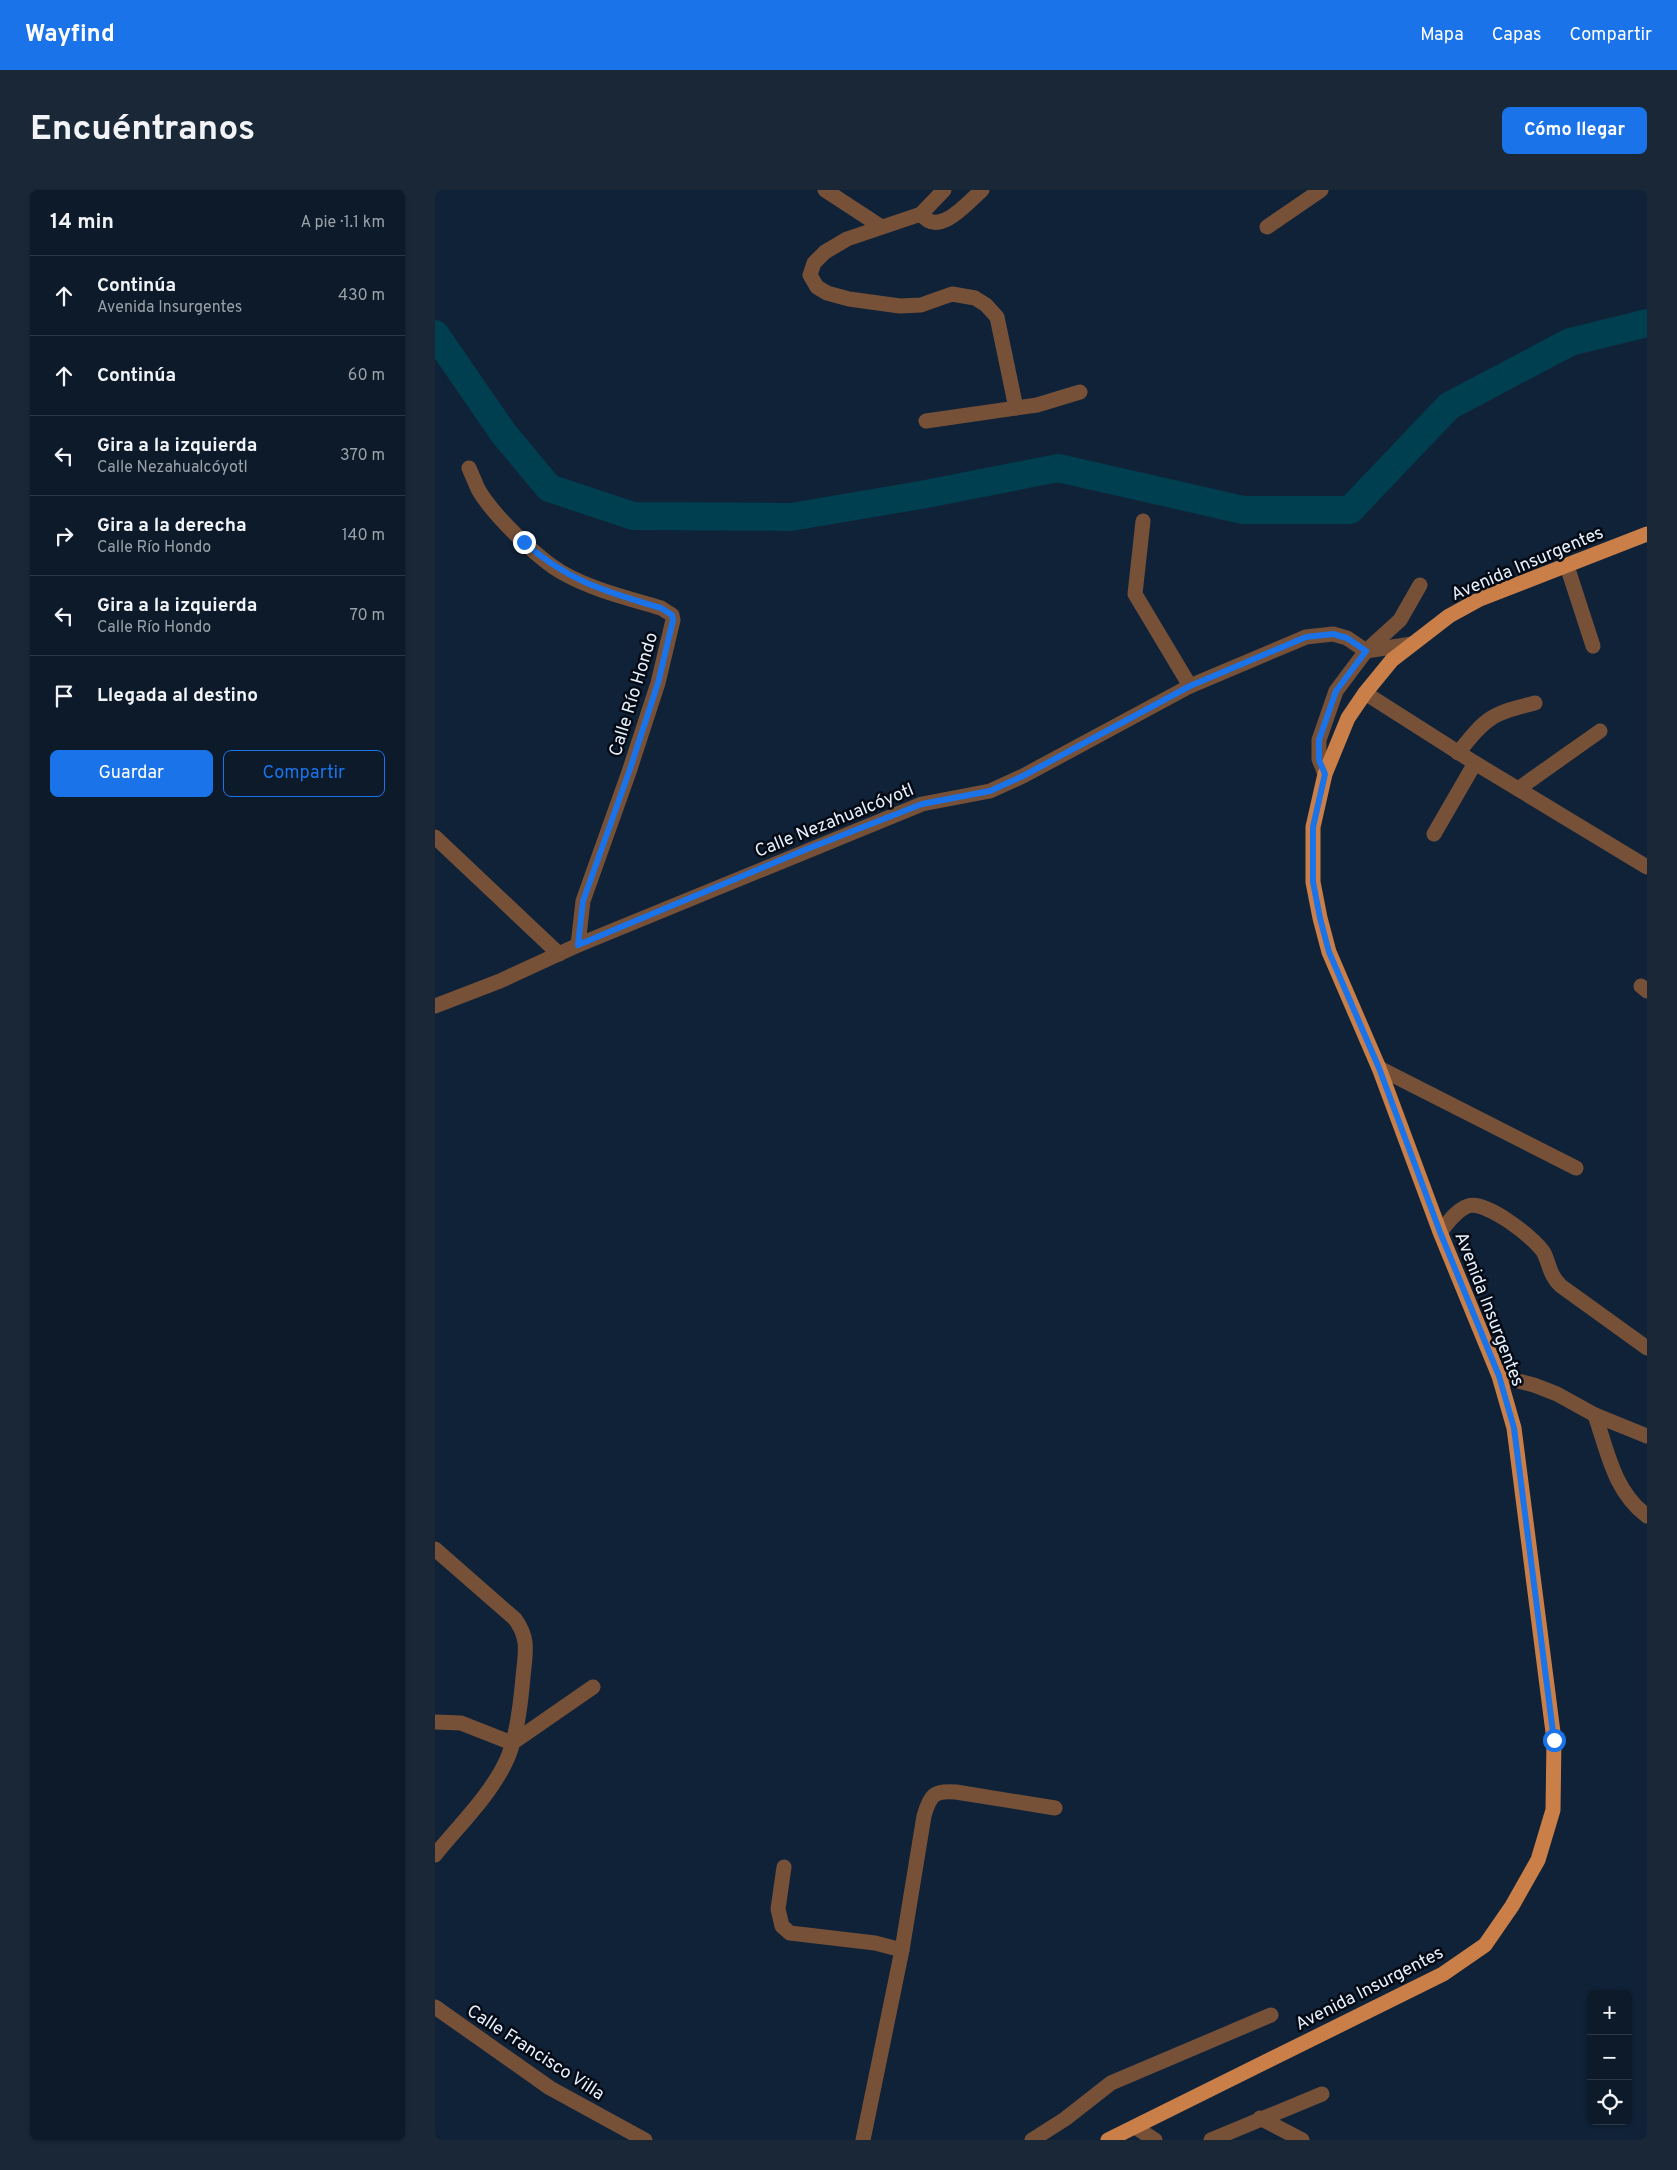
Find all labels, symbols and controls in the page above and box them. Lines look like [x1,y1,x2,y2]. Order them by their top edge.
text: Wayfind [25,20,115,50]
text: Mapa [1420,24,1464,47]
text: Capas [1492,24,1541,47]
text: Compartir [1569,24,1652,47]
button: Cómo llegar [1502,107,1647,154]
text: Encuéntranos [30,108,255,152]
text: 14 min [50,209,114,236]
text: A pie · 1.1 km [300,213,385,233]
text: Continúa [97,274,176,298]
icon: ahead [50,282,78,310]
text: 430 m [338,286,385,306]
text: Avenida Insurgentes [97,298,242,318]
icon: ahead [50,362,78,390]
text: Continúa [97,364,176,388]
text: 60 m [348,366,385,386]
text: Gira a la izquierda [97,434,257,458]
icon: left [50,442,78,470]
text: 370 m [340,446,385,466]
text: Calle Nezahualcóyotl [97,458,248,478]
text: Gira a la derecha [97,514,247,538]
icon: right [50,522,78,550]
street label: Avenida Insurgentes [1448,522,1607,607]
text: 140 m [342,526,385,546]
route end [513,531,536,554]
text: Calle Río Hondo [97,538,211,558]
text: Gira a la izquierda [97,594,257,618]
icon: left [50,602,78,630]
text: 70 m [350,606,385,626]
text: Calle Río Hondo [97,618,211,638]
street label: Calle Río Hondo [605,630,664,759]
icon: arrive [50,682,78,710]
text: Llegada al destino [97,684,258,708]
button: Guardar [50,750,213,797]
button: Compartir [223,750,385,797]
street label: Calle Nezahualcóyotl [752,779,917,864]
street label: Avenida Insurgentes [1449,1229,1529,1390]
route start [1543,1729,1566,1752]
street label: Avenida Insurgentes [1292,1942,1448,2037]
map controls [1587,1990,1632,2125]
button: + [1587,1990,1632,2035]
street label: Calle Francisco Villa [462,2000,608,2106]
button: − [1587,2035,1632,2080]
button: locate [1587,2080,1632,2125]

